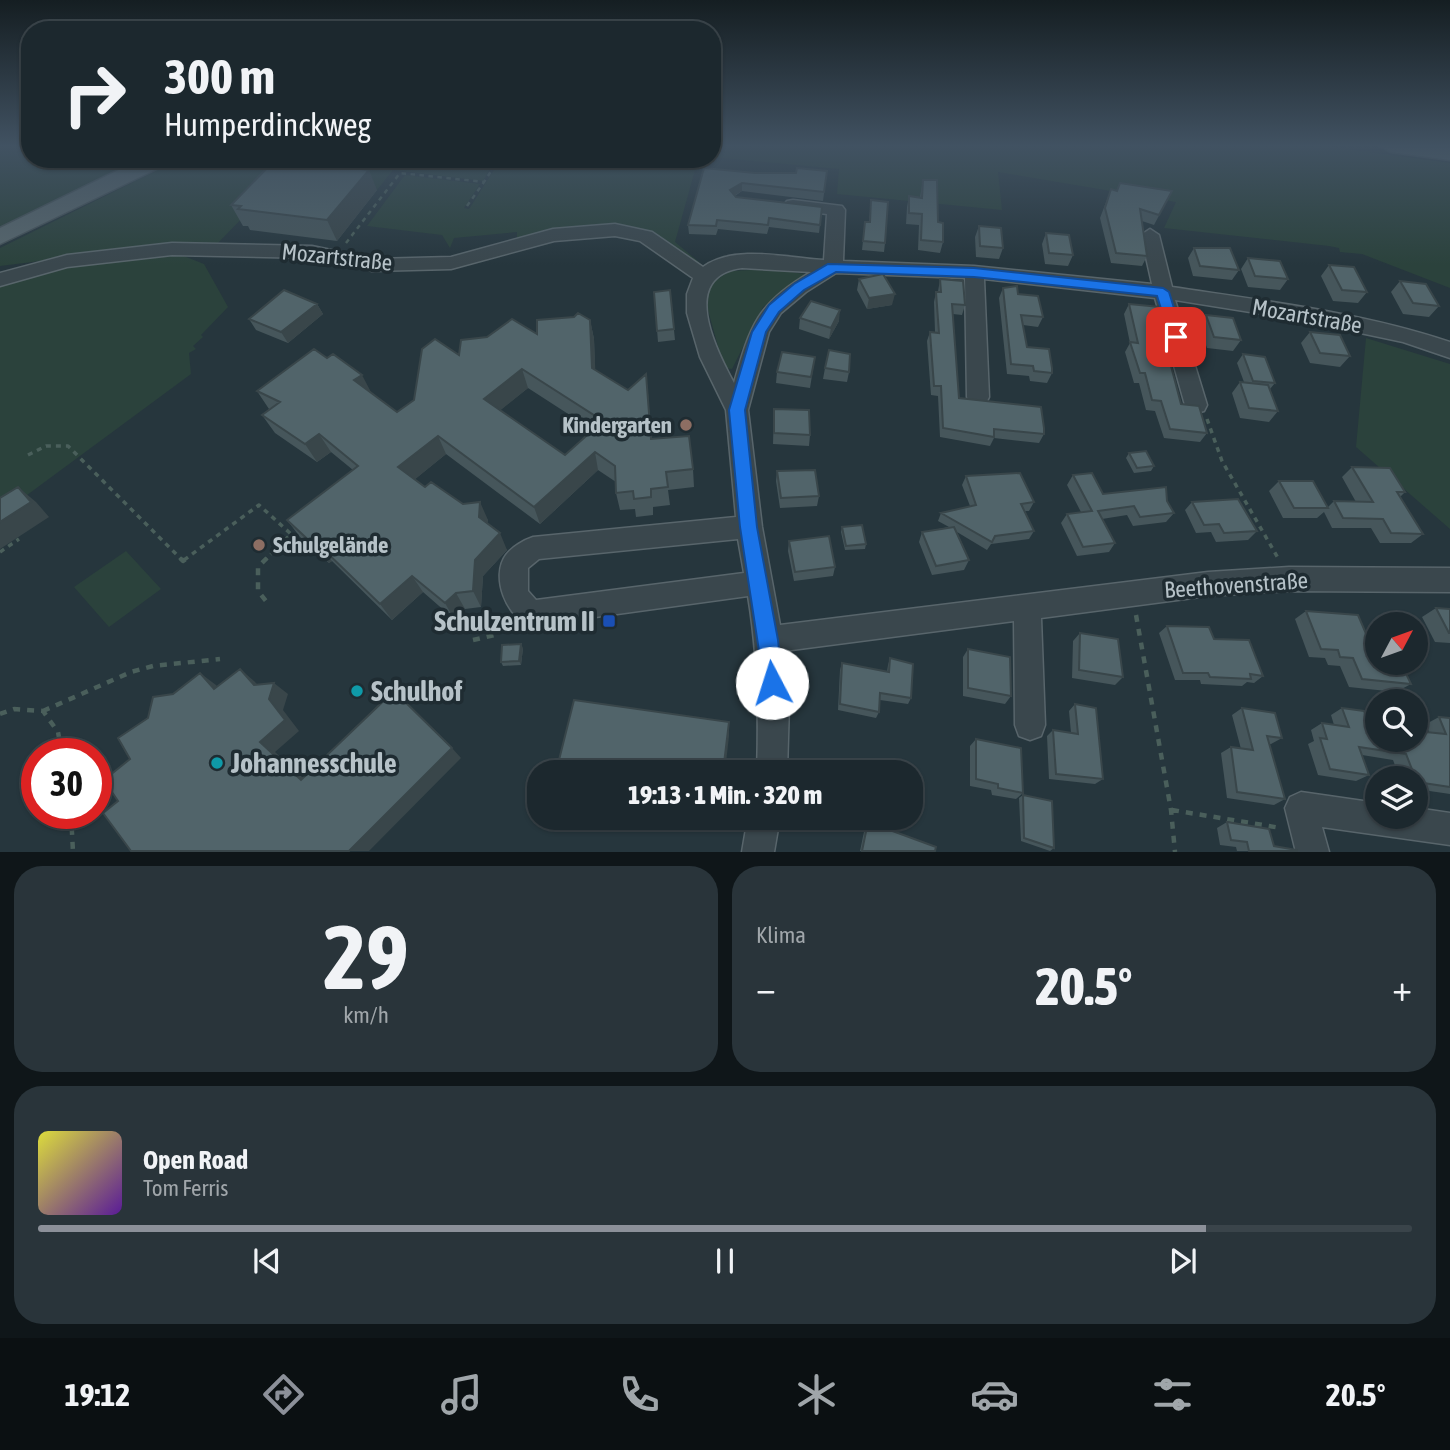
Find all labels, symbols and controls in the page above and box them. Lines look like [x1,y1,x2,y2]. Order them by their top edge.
text: 300 m [164,48,275,104]
icon: right [49,49,140,140]
text: Humperdinckweg [164,106,371,143]
street label: Mozartstraße [280,238,394,276]
street label: Mozartstraße [1250,294,1364,338]
pin [1146,307,1206,367]
icon: arrive [1157,318,1195,356]
place label: Kindergarten [562,412,672,438]
marker: Kindergarten [678,417,694,433]
place label: Schulgelände [273,532,388,558]
marker: Schulgelände [251,537,267,553]
street label: Beethovenstraße [1163,567,1309,603]
place label: Schulzentrum II [434,605,595,637]
north arrow [1365,612,1428,676]
map controls [1365,612,1428,829]
marker: Schulzentrum II [601,613,617,629]
position arrow [735,646,809,720]
place label: Schulhof [371,675,462,707]
marker: Schulhof [349,683,365,699]
button: search [1365,689,1428,752]
speed limit sign: 30 [21,738,112,829]
place label: Johannesschule [230,747,397,779]
marker: Johannesschule [209,755,225,771]
button: layers [1365,766,1428,829]
text: 19:13 · 1 Min. · 320 m [628,780,822,810]
text: 29 [323,904,409,1008]
text: Klima [756,922,806,948]
text: 20.5° [1036,956,1132,1016]
text: − [756,966,776,1009]
text: + [1392,966,1412,1009]
text: km/h [343,1002,389,1028]
text: Open Road [143,1145,248,1175]
text: Tom Ferris [143,1175,228,1201]
icon: previous [248,1242,286,1280]
icon: pause [706,1242,744,1280]
icon: next [1164,1242,1202,1280]
icon: directions [259,1370,308,1419]
icon: music [437,1370,486,1419]
icon: phone [615,1370,664,1419]
icon: climate [792,1370,841,1419]
icon: car [970,1370,1019,1419]
icon: filters [1148,1370,1197,1419]
text: 19:12 [64,1376,130,1413]
text: 20.5° [1326,1376,1385,1413]

